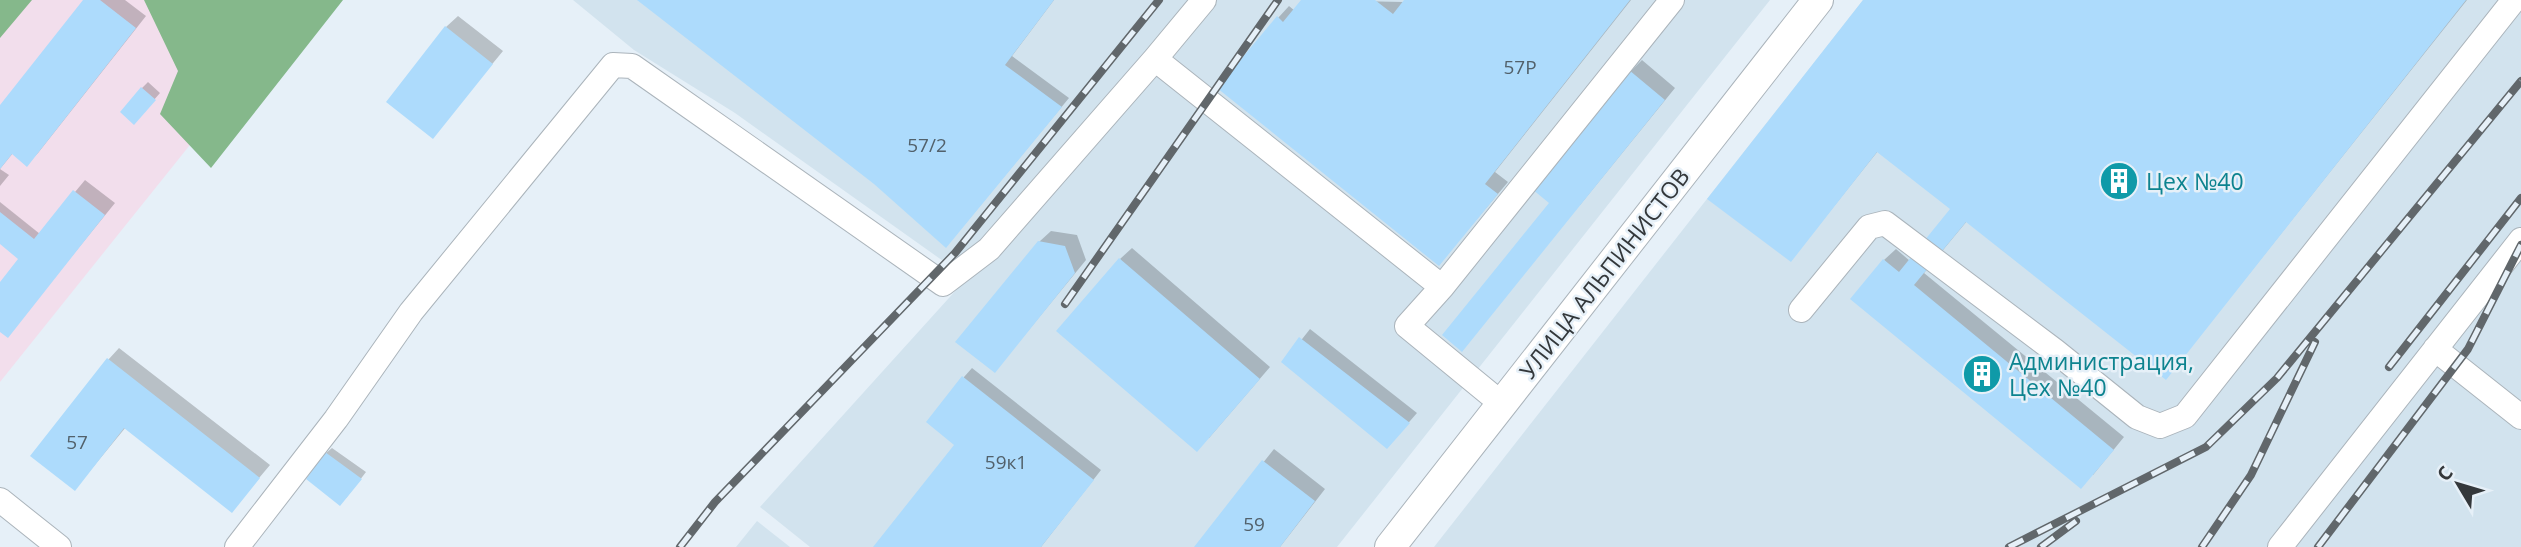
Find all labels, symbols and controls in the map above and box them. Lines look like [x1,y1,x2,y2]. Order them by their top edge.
house number: 57Р [1503,54,1537,80]
house number: 57/2 [907,132,947,158]
building icon: Цех №40 [2098,160,2140,202]
street label: УЛИЦА АЛЬПИНИСТОВ [1512,161,1696,385]
place label: Цех №40 [2146,165,2244,197]
place label: Администрация, Цех №40 [2009,345,2194,403]
building icon: Администрация, Цех №40 [1961,353,2003,395]
house number: 57 [66,429,88,455]
house number: 59к1 [985,449,1027,475]
north arrow [2423,449,2493,519]
text: С [2431,461,2459,486]
house number: 59 [1243,511,1265,537]

